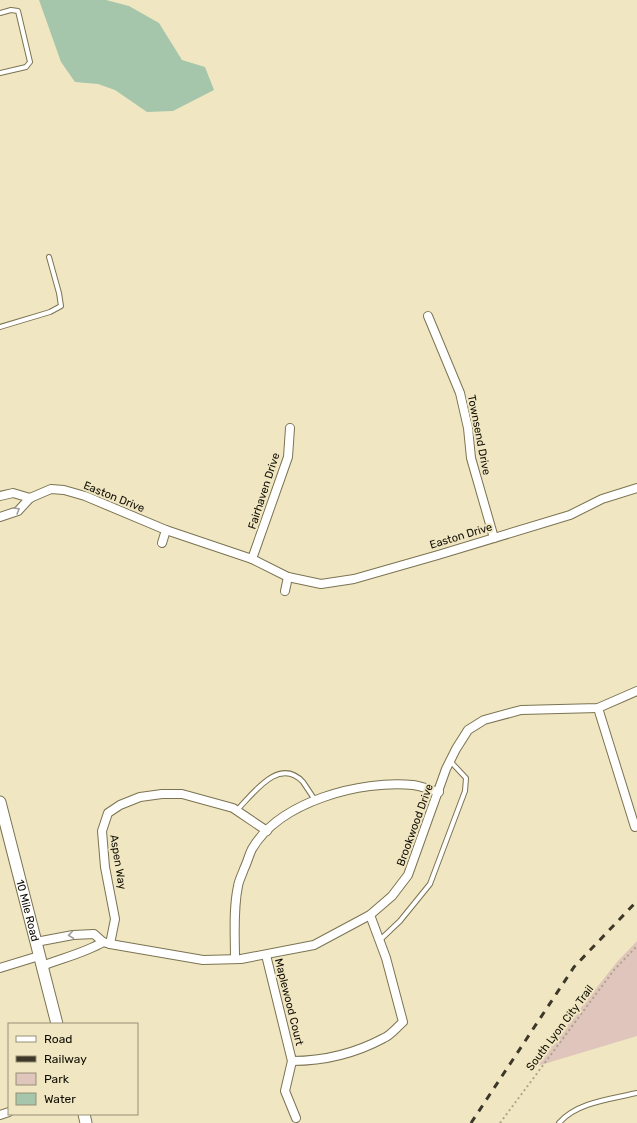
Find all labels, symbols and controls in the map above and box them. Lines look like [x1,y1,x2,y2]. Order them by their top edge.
street label: Townsend Drive [465,394,493,476]
street label: Fairhaven Drive [246,451,282,531]
street label: Easton Drive [82,479,146,515]
one-way arrow [12,507,19,514]
street label: Easton Drive [428,520,494,552]
street label: Brookwood Drive [394,782,436,868]
street label: Aspen Way [107,834,129,890]
street label: 10 Mile Road [14,878,42,943]
one-way arrow [68,930,74,939]
street label: Maplewood Court [272,957,306,1048]
street label: South Lyon City Trail [524,983,596,1073]
legend [8,1023,138,1115]
text: Road [44,1032,72,1046]
text: Railway [44,1052,87,1066]
text: Park [44,1072,70,1086]
text: Water [44,1092,76,1106]

